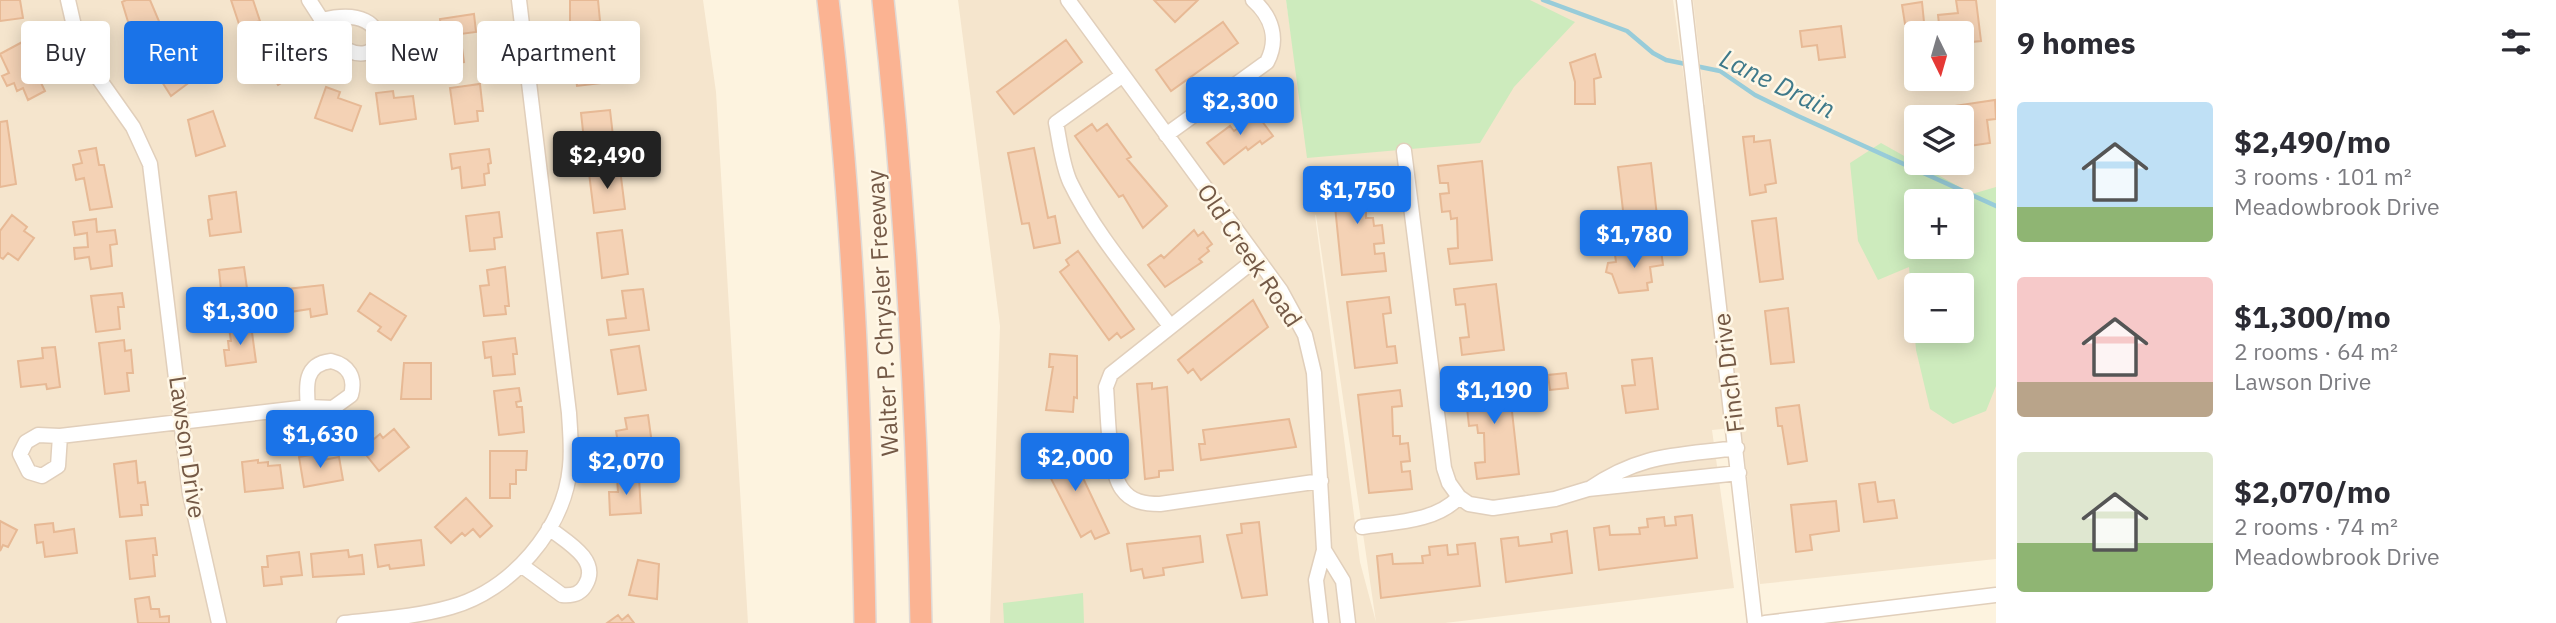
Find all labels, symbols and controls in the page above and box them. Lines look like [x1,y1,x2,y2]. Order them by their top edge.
chip: Buy [21,21,110,84]
chip: Rent [124,21,223,84]
chip: Filters [237,21,352,84]
chip: New [366,21,463,84]
chip: Apartment [477,21,640,84]
north arrow [1904,21,1974,91]
map controls [1904,21,1974,343]
text: 9 homes [2017,23,2136,62]
icon: filters [2497,23,2535,61]
water label: Lane Drain [1715,40,1841,126]
pin: $2,300 [1183,78,1297,137]
text: $2,300 [1202,85,1278,115]
button: layers [1904,105,1974,175]
text: $2,490/mo [2234,122,2391,161]
icon: home [2073,130,2157,214]
pin: $2,490 [550,132,664,191]
text: $2,490 [569,139,645,169]
text: 3 rooms · 101 m² [2234,161,2412,191]
pin: $1,750 [1300,166,1414,226]
street label: Walter P. Chrysler Freeway [859,169,905,457]
text: $1,750 [1319,174,1395,204]
street label: Old Creek Road [1190,177,1310,333]
button: + [1904,189,1974,259]
text: Meadowbrook Drive [2234,191,2440,221]
pin: $1,780 [1577,210,1691,270]
text: $1,780 [1596,218,1672,248]
button: − [1904,273,1974,343]
pin: $1,300 [183,288,297,347]
text: $1,300 [202,295,278,325]
text: $1,300/mo [2234,297,2391,336]
icon: home [2073,305,2157,389]
street label: Finch Drive [1705,311,1751,435]
text: 2 rooms · 64 m² [2234,336,2398,366]
pin: $1,190 [1437,366,1551,426]
text: Lawson Drive [2234,366,2371,396]
street label: Lawson Drive [162,374,214,520]
text: $1,190 [1456,374,1532,404]
pin: $1,630 [263,410,377,470]
text: $1,630 [282,418,358,448]
pin: $2,000 [1018,434,1132,493]
pin: $2,070 [569,438,683,497]
text: $2,000 [1037,441,1113,471]
text: $2,070 [588,445,664,475]
text: $2,070/mo [2234,472,2391,511]
icon: home [2073,480,2157,564]
text: 2 rooms · 74 m² [2234,511,2398,541]
text: Meadowbrook Drive [2234,541,2440,571]

